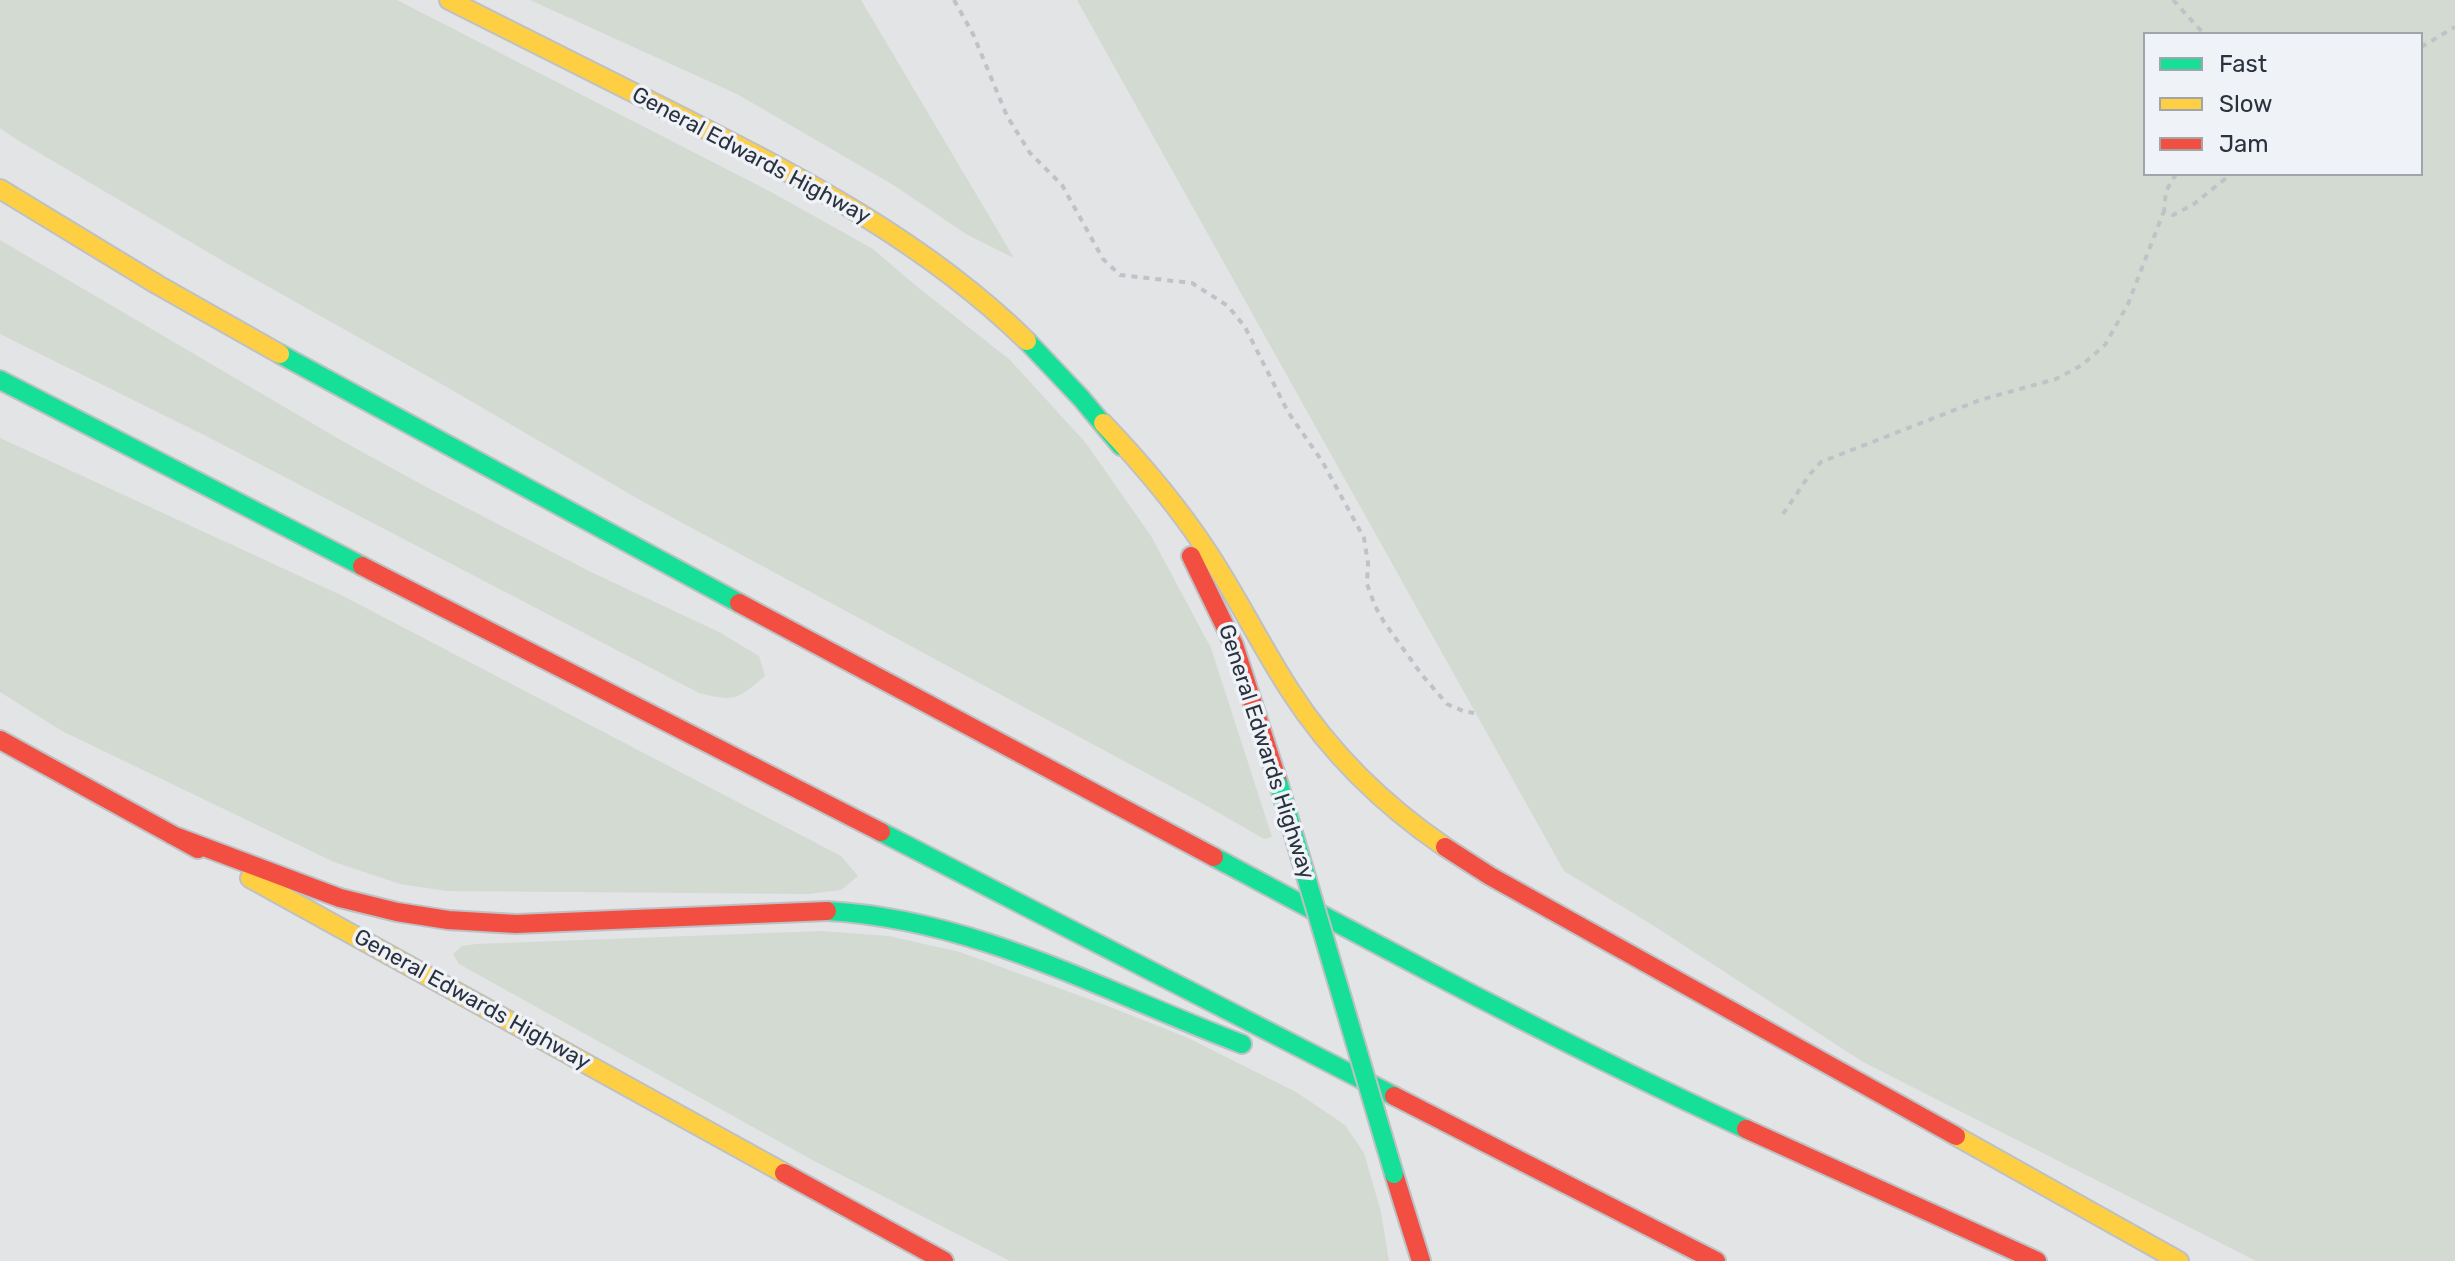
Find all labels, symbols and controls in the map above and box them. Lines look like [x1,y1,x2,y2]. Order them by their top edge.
legend [2143,32,2423,176]
text: Fast [2219,50,2267,78]
street label: General Edwards Highway [627,82,875,230]
text: Slow [2219,90,2272,118]
text: Jam [2219,130,2269,158]
street label: General Edwards Highway [1212,621,1320,883]
street label: General Edwards Highway [349,924,595,1076]

